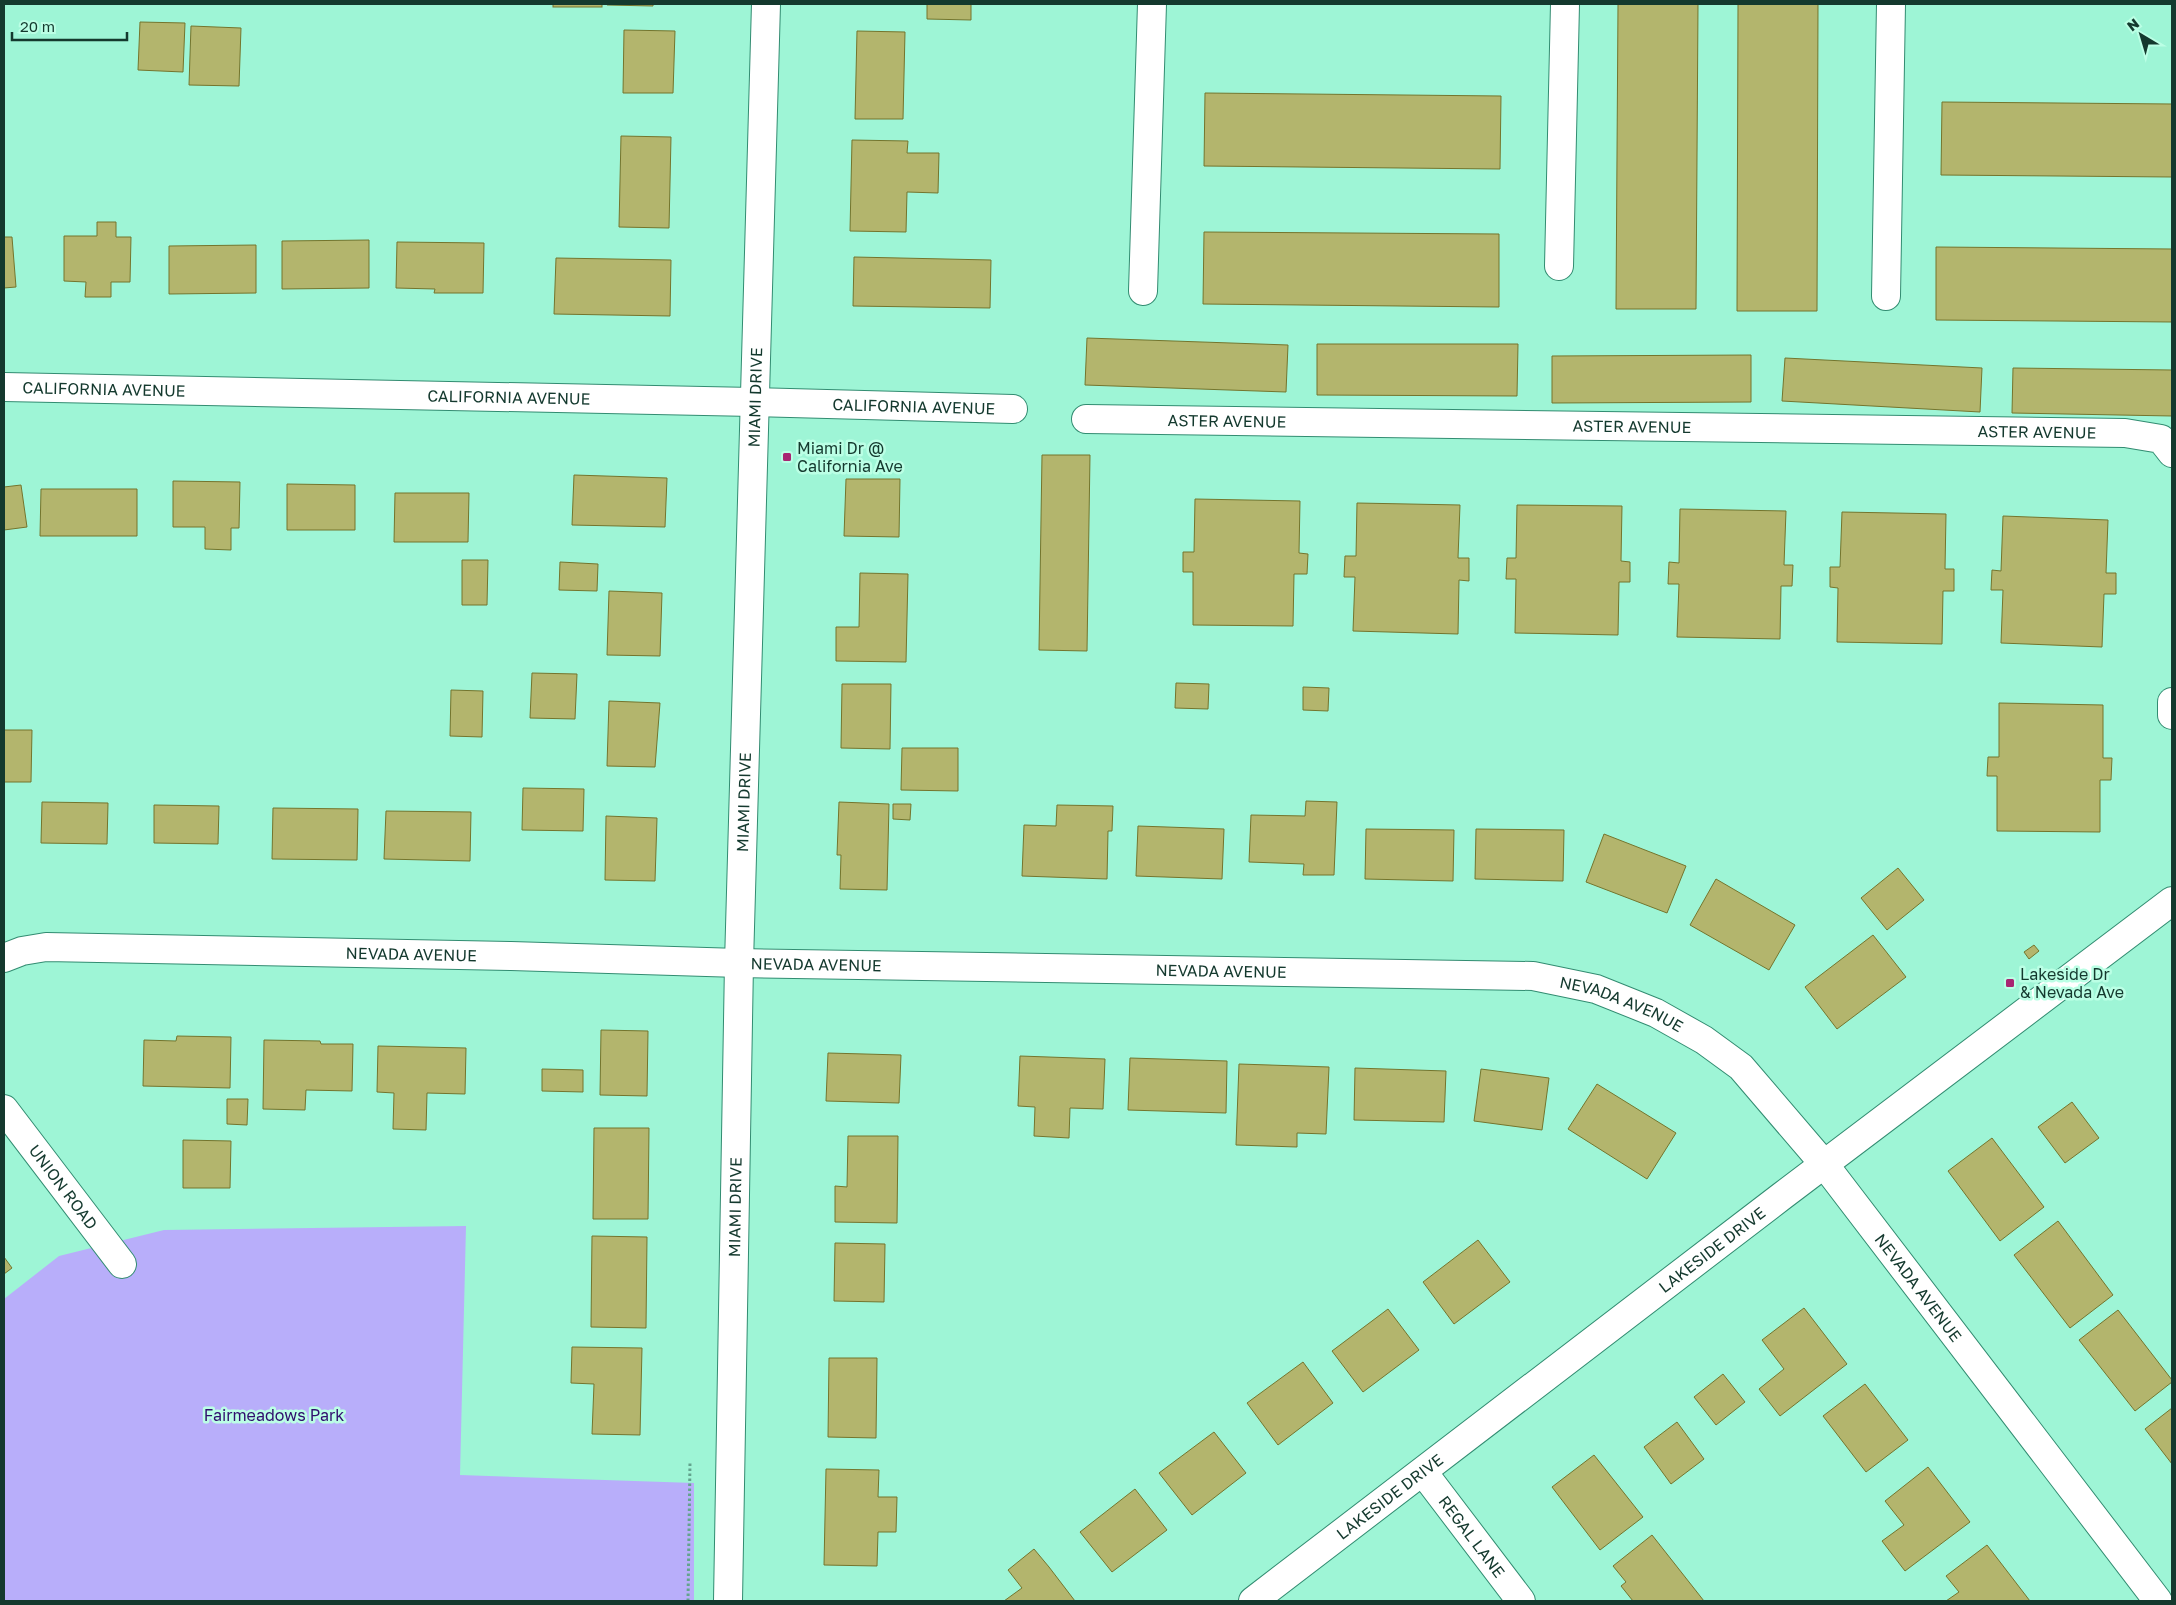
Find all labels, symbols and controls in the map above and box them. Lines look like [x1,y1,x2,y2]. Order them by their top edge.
scale bar [12,10,128,42]
north arrow [2116,10,2166,60]
text: N [2123,14,2142,34]
text: 20 m [20,17,55,35]
street label: MIAMI DRIVE [744,347,766,448]
street label: CALIFORNIA AVENUE [22,377,186,401]
street label: CALIFORNIA AVENUE [427,385,591,409]
street label: CALIFORNIA AVENUE [832,394,996,419]
street label: ASTER AVENUE [1168,410,1286,432]
street label: ASTER AVENUE [1572,416,1691,437]
street label: ASTER AVENUE [1977,421,2096,443]
place label: Miami Dr @ California Ave [797,438,903,476]
marker: Miami Dr @ California Ave [781,451,793,463]
street label: MIAMI DRIVE [732,752,755,852]
street label: NEVADA AVENUE [346,943,477,965]
street label: NEVADA AVENUE [750,953,882,975]
street label: NEVADA AVENUE [1155,960,1287,982]
place label: Lakeside Dr & Nevada Ave [2020,964,2124,1002]
street label: NEVADA AVENUE [1558,972,1687,1036]
marker: Lakeside Dr & Nevada Ave [2004,977,2016,989]
street label: UNION ROAD [25,1141,102,1233]
street label: MIAMI DRIVE [724,1157,746,1257]
street label: LAKESIDE DRIVE [1655,1202,1769,1297]
street label: NEVADA AVENUE [1871,1229,1966,1346]
park label: Fairmeadows Park [204,1405,344,1425]
street label: LAKESIDE DRIVE [1332,1449,1447,1544]
street label: REGAL LANE [1434,1492,1510,1581]

